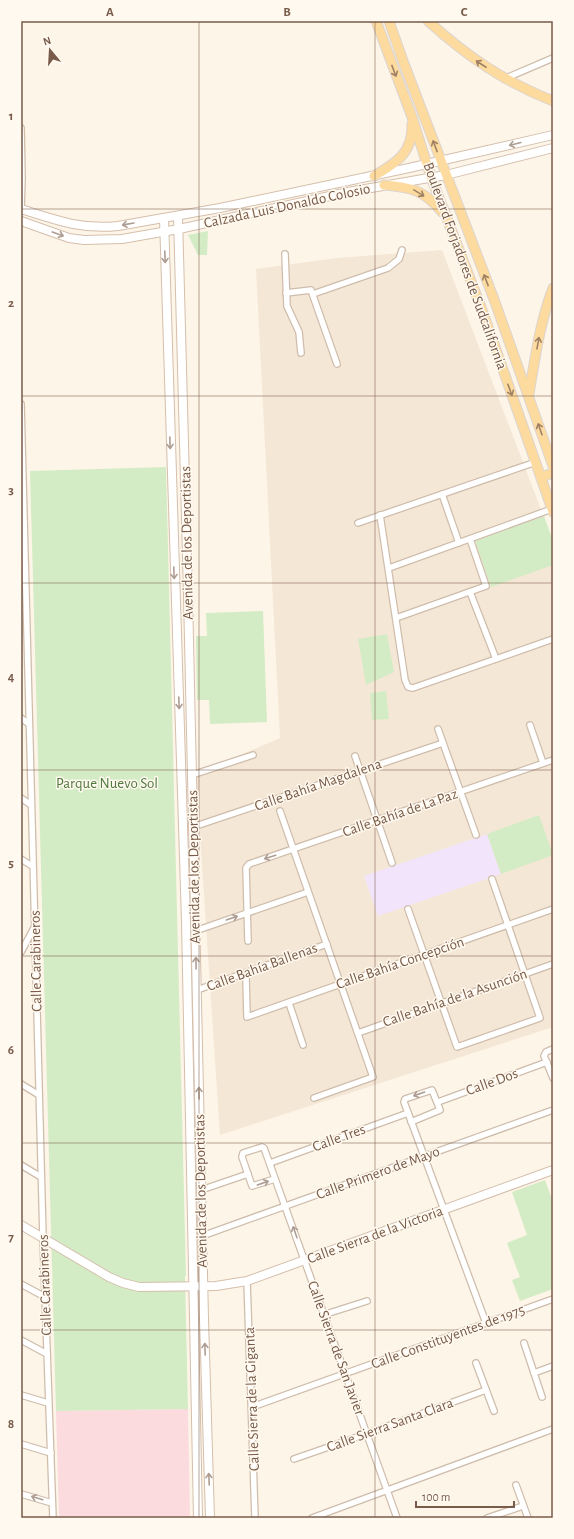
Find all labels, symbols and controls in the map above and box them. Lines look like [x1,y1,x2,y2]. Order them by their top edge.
text: A [106,6,114,19]
text: B [283,6,291,19]
text: C [461,6,468,19]
north arrow [30,30,70,70]
text: N [42,35,52,47]
one-way arrow [476,60,487,68]
one-way arrow [391,64,399,76]
text: 1 [9,110,13,123]
one-way arrow [430,140,438,152]
one-way arrow [509,140,522,148]
street label: Boulevard Forjadores de Sudcalifornia [420,160,510,372]
street label: Calzada Luis Donaldo Colosio [202,181,372,231]
one-way arrow [413,189,425,197]
one-way arrow [122,220,135,228]
one-way arrow [51,231,64,238]
one-way arrow [161,250,169,263]
one-way arrow [482,275,490,287]
text: 2 [8,297,14,310]
one-way arrow [534,337,542,350]
one-way arrow [507,384,514,397]
one-way arrow [536,422,543,435]
one-way arrow [166,436,174,449]
street label: Avenida de los Deportistas [178,466,196,620]
text: 3 [8,484,14,497]
one-way arrow [170,566,178,579]
text: 4 [8,671,15,684]
one-way arrow [175,696,183,709]
street label: Calle Bahía Magdalena [253,756,384,814]
park label: Parque Nuevo Sol [56,776,158,791]
street label: Calle Bahía de La Paz [341,786,459,840]
street label: Avenida de los Deportistas [185,790,203,944]
one-way arrow [264,854,277,861]
text: 5 [8,857,14,870]
street label: Calle Carabineros [28,910,44,1012]
one-way arrow [226,914,239,921]
street label: Calle Bahía Concepción [334,934,466,992]
street label: Calle Bahía Ballenas [205,940,319,994]
one-way arrow [192,957,200,970]
street label: Calle Bahía de la Asunción [381,966,529,1030]
text: 6 [8,1044,14,1057]
street label: Calle Dos [464,1066,520,1098]
one-way arrow [195,1087,203,1100]
one-way arrow [413,1091,425,1099]
street label: Avenida de los Deportistas [192,1114,210,1268]
street label: Calle Tres [310,1122,368,1154]
street label: Calle Primero de Mayo [314,1144,442,1202]
one-way arrow [257,1178,269,1186]
street label: Calle Sierra de la Victoria [305,1203,445,1267]
one-way arrow [290,1226,298,1238]
text: 7 [8,1231,14,1244]
street label: Calle Carabineros [36,1234,54,1336]
street label: Calle Sierra de San Javier [305,1279,367,1417]
street label: Calle Constituyentes de 1975 [369,1302,527,1372]
street label: Calle Sierra de la Giganta [242,1327,262,1471]
one-way arrow [201,1343,209,1356]
street label: Calle Sierra Santa Clara [325,1395,455,1455]
text: 8 [8,1418,14,1431]
one-way arrow [205,1473,213,1486]
scale bar [416,1483,514,1509]
text: 100 m [422,1491,450,1503]
one-way arrow [30,1494,43,1501]

